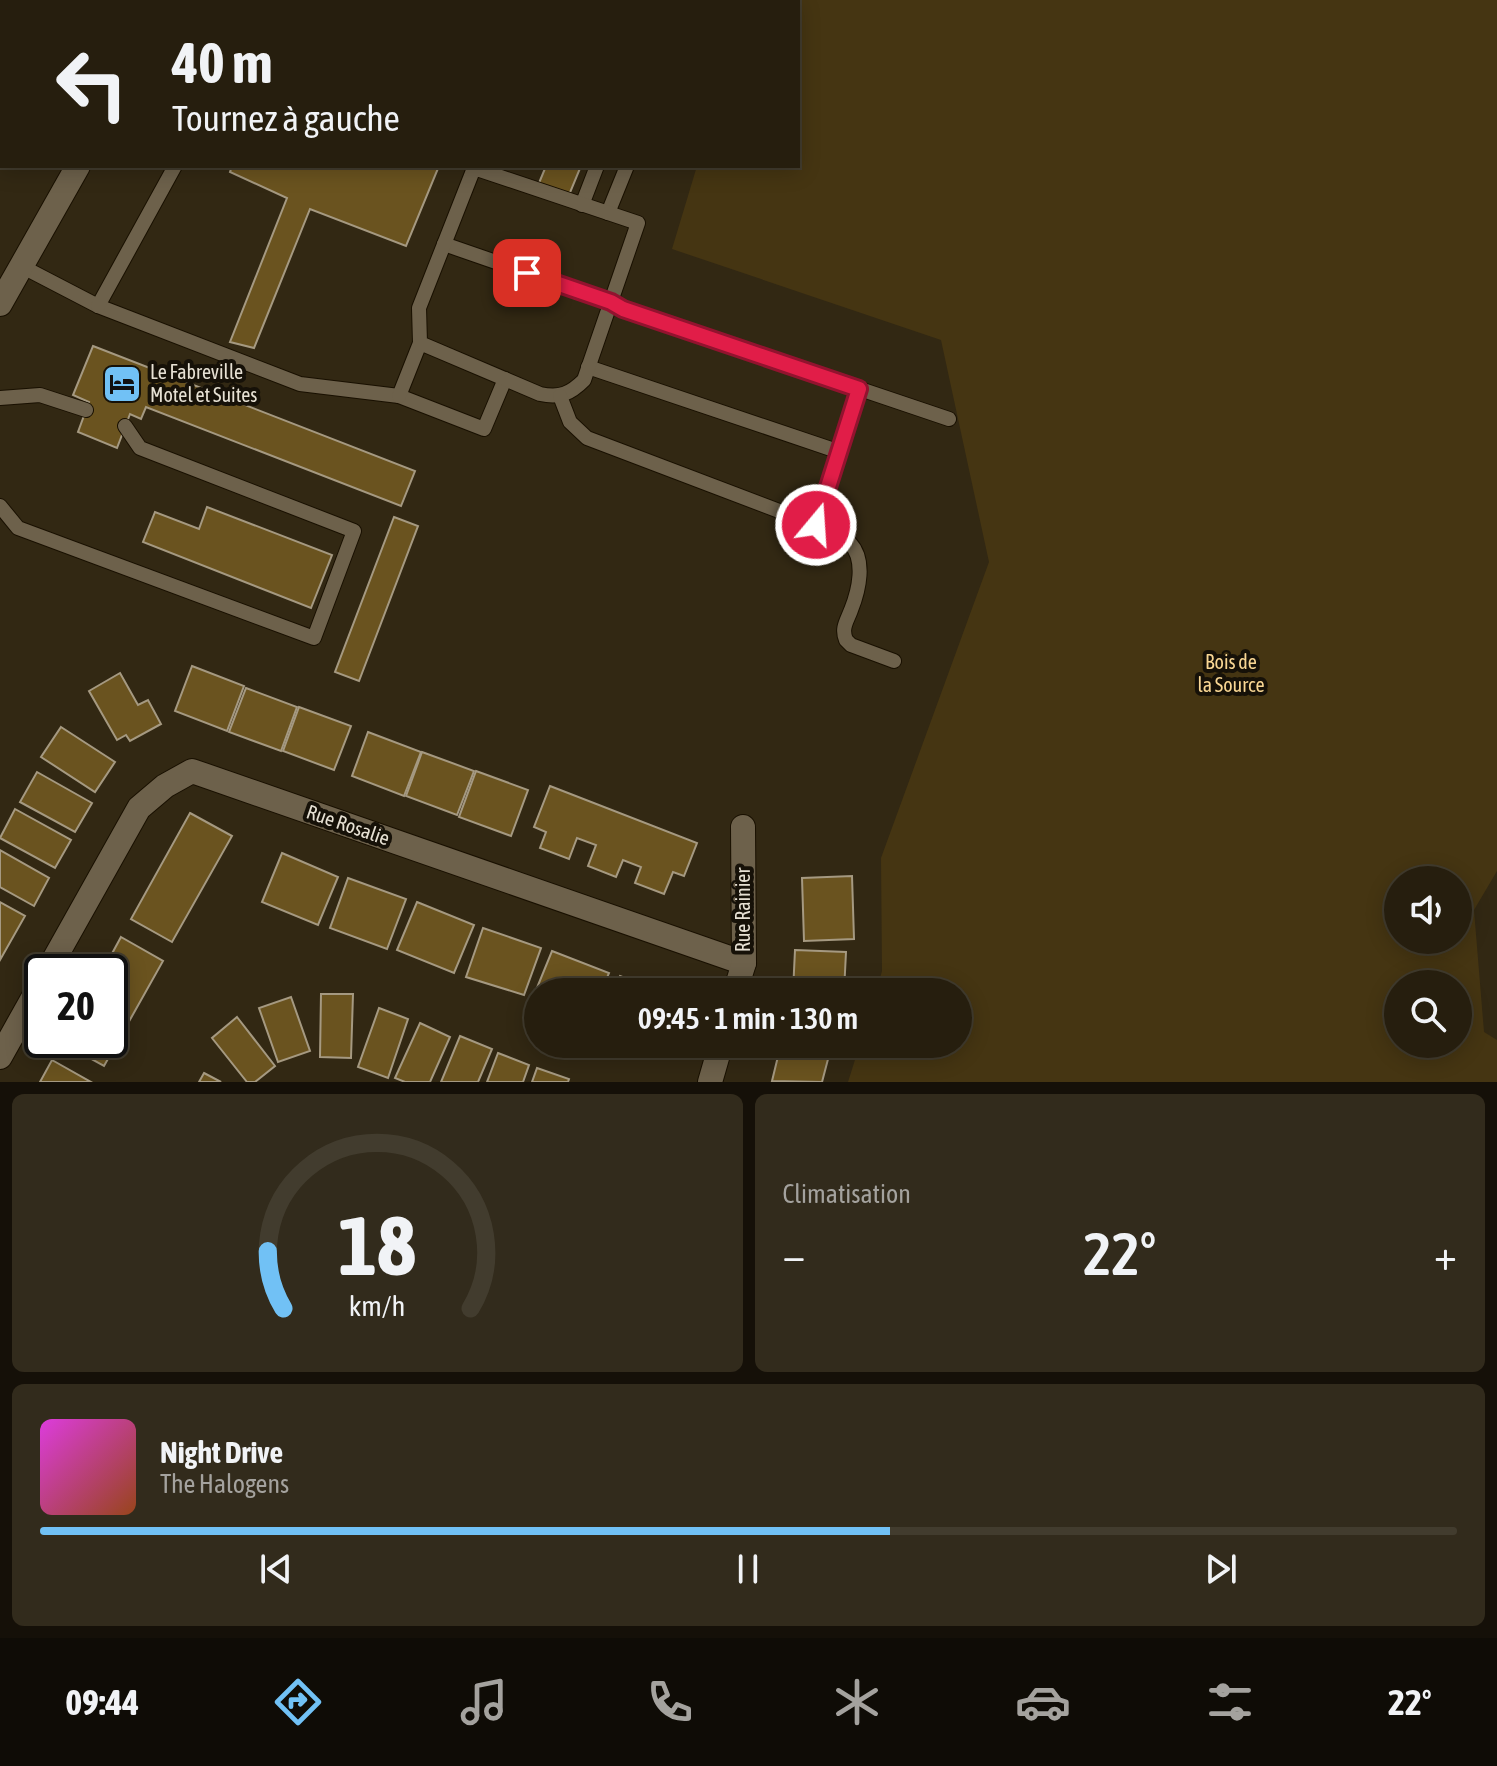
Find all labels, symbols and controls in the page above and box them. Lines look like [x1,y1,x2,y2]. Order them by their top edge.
text: 40 m [172,31,273,95]
icon: left [40,32,144,136]
text: Tournez à gauche [172,97,400,139]
pin [493,239,561,307]
icon: arrive [505,251,549,295]
place label: Le Fabreville Motel et Suites [150,360,257,406]
hotel icon: Le Fabreville Motel et Suites [101,363,143,405]
position arrow [774,483,858,567]
park label: Bois de la Source [1197,650,1265,696]
street label: Rue Rosalie [304,800,393,849]
map controls [1384,866,1472,1058]
button: sound [1384,866,1472,954]
street label: Rue Rainier [731,867,754,952]
speed limit sign: 20 [24,954,128,1058]
button: search [1384,970,1472,1058]
text: 09:45 · 1 min · 130 m [638,1001,858,1035]
text: Climatisation [783,1179,911,1209]
text: 18 [338,1197,416,1293]
text: 22° [1083,1219,1156,1288]
text: − [783,1229,805,1279]
text: + [1434,1229,1457,1279]
text: km/h [349,1289,406,1322]
text: Night Drive [160,1435,283,1469]
text: The Halogens [160,1469,289,1499]
icon: previous [254,1547,298,1591]
icon: pause [726,1547,770,1591]
icon: next [1199,1547,1243,1591]
icon: directions [270,1674,326,1730]
icon: music [456,1674,512,1730]
icon: phone [642,1674,698,1730]
icon: climate [829,1674,885,1730]
icon: car [1015,1674,1071,1730]
icon: filters [1202,1674,1258,1730]
text: 09:44 [65,1681,139,1723]
text: 22° [1388,1681,1432,1723]

